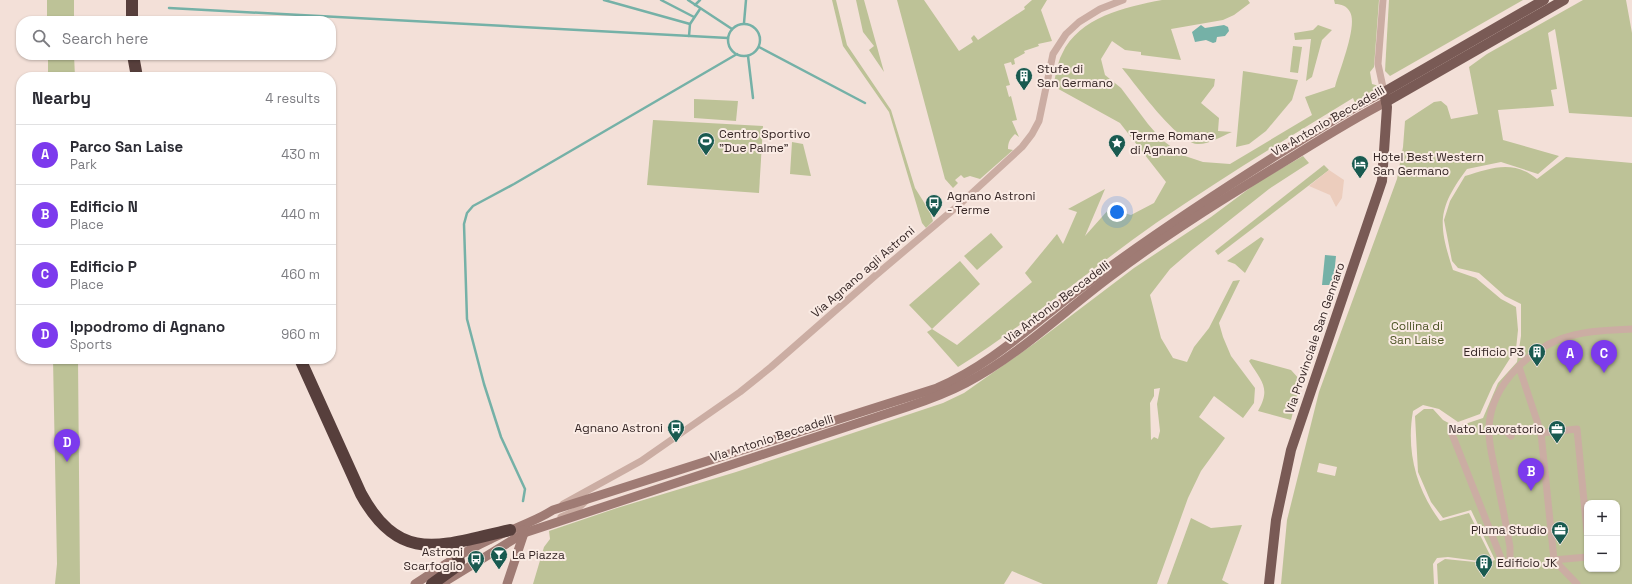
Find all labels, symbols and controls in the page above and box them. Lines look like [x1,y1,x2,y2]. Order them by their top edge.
search box [16,16,336,60]
icon: search [30,27,52,49]
text: Search here [62,29,148,48]
place label: Stufe di San Germano [1037,61,1113,91]
building icon: Stufe di San Germano [1014,66,1034,91]
street label: Via Antonio Beccadelli [1268,82,1388,160]
text: Nearby [32,87,91,109]
text: 4 results [265,90,320,107]
place label: Centro Sportivo "Due Palme" [719,126,810,156]
place label: Terme Romane di Agnano [1130,128,1215,158]
sports icon: Centro Sportivo "Due Palme" [696,131,716,156]
place icon: Terme Romane di Agnano [1107,133,1127,158]
text: Parco San Laise [70,137,183,156]
text: A [41,146,49,163]
text: 430 m [281,146,320,163]
place label: Hotel Best Western San Germano [1373,149,1484,179]
hotel icon: Hotel Best Western San Germano [1350,154,1370,179]
text: Park [70,156,97,173]
place label: Agnano Astroni - Terme [947,188,1036,218]
bus stop icon: Agnano Astroni - Terme [924,193,944,218]
text: Edificio N [70,197,138,216]
your location [1107,202,1127,222]
text: B [41,206,49,223]
text: 440 m [281,206,320,223]
text: Place [70,216,104,233]
street label: Via Agnano agli Astroni [808,223,918,321]
text: Edificio P [70,257,137,276]
street label: Via Antonio Beccadelli [1001,257,1113,347]
street label: Via Provinciale San Gennaro [1282,260,1348,416]
text: C [41,266,49,283]
text: 460 m [281,266,320,283]
text: Place [70,276,104,293]
text: Ippodromo di Agnano [70,317,225,336]
park label: Collina di San Laise [1390,318,1444,348]
text: D [41,326,49,343]
text: 960 m [281,326,320,343]
text: Sports [70,336,112,353]
pin: A [1557,340,1583,373]
pin: C [1591,340,1617,373]
building icon: Edificio P3 [1527,342,1547,367]
place label: Edificio P3 [1464,344,1524,360]
street label: Via Antonio Beccadelli [709,411,836,465]
bus stop icon: Agnano Astroni [666,418,686,443]
office icon: Nato Lavoratorio [1547,419,1567,444]
place label: Agnano Astroni [574,420,663,436]
place label: Nato Lavoratorio [1448,421,1544,437]
pin: D [54,429,80,462]
pin: B [1518,458,1544,491]
map controls [1584,500,1620,572]
button: + [1584,500,1620,536]
office icon: Pluma Studio [1550,520,1570,545]
place label: Pluma Studio [1471,522,1547,538]
button: − [1584,536,1620,572]
place label: Astroni Scarfoglio [404,544,463,574]
bar icon: La Piazza [489,545,509,570]
place label: La Piazza [512,547,565,563]
bus stop icon: Astroni Scarfoglio [466,549,486,574]
building icon: Edificio JK [1474,553,1494,578]
place label: Edificio JK [1497,555,1558,571]

